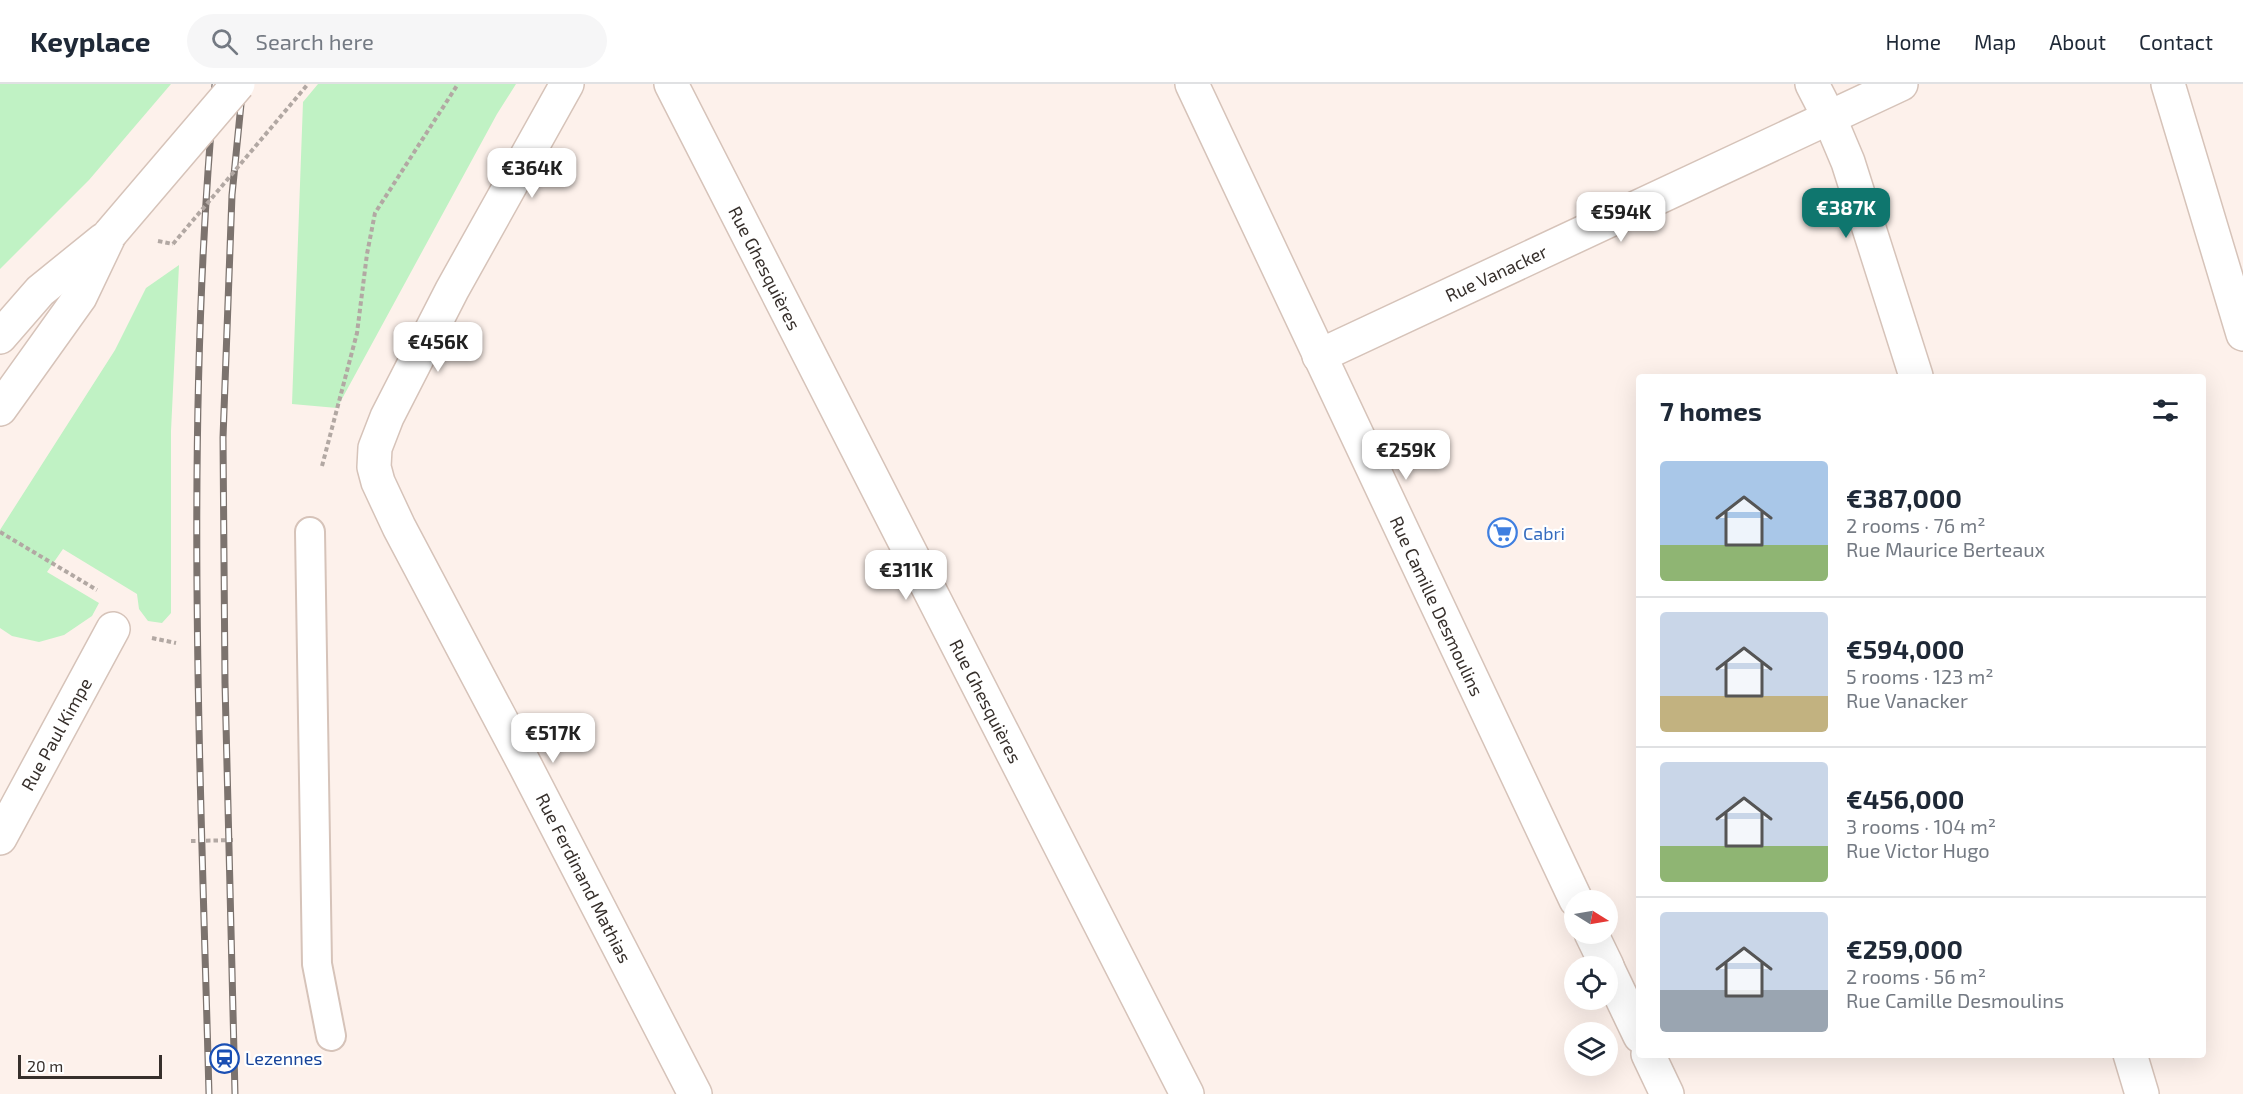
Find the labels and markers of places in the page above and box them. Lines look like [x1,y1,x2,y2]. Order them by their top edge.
pin: €364K [490,148,574,199]
pin: €387K [1804,188,1888,239]
pin: €594K [1579,192,1663,243]
pin: €456K [396,322,480,373]
pin: €259K [1364,430,1448,481]
supermarket icon: Cabri [1486,517,1518,549]
place label: Cabri [1523,522,1565,544]
pin: €311K [864,550,948,601]
pin: €517K [511,713,595,764]
station icon: Lezennes [208,1042,240,1074]
place label: Lezennes [245,1047,322,1069]

